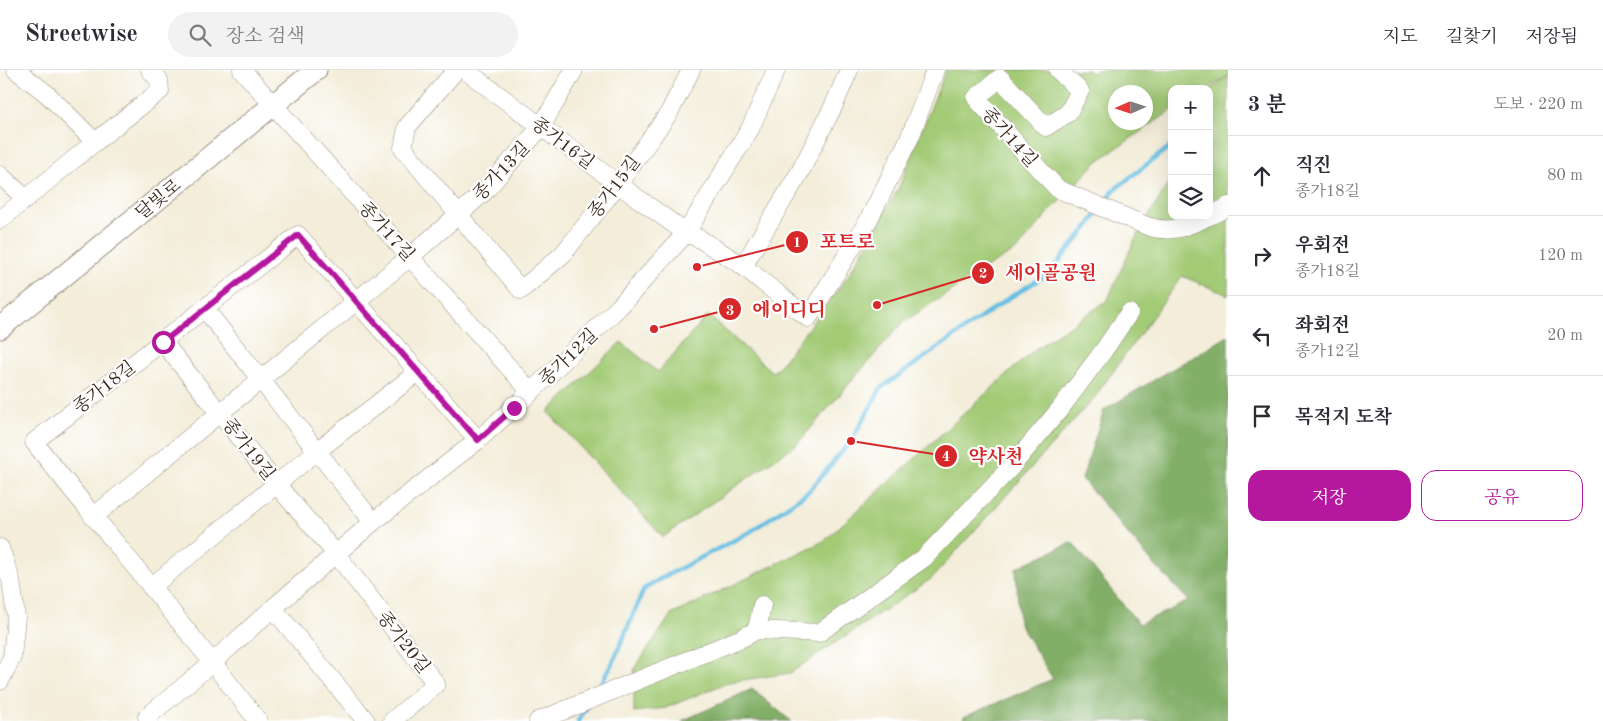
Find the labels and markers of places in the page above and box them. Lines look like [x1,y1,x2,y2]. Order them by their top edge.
callout: 포트로 [785,225,885,259]
callout: 세이골공원 [970,256,1107,290]
callout: 에이디디 [718,292,836,326]
callout: 약사천 [933,439,1033,473]

